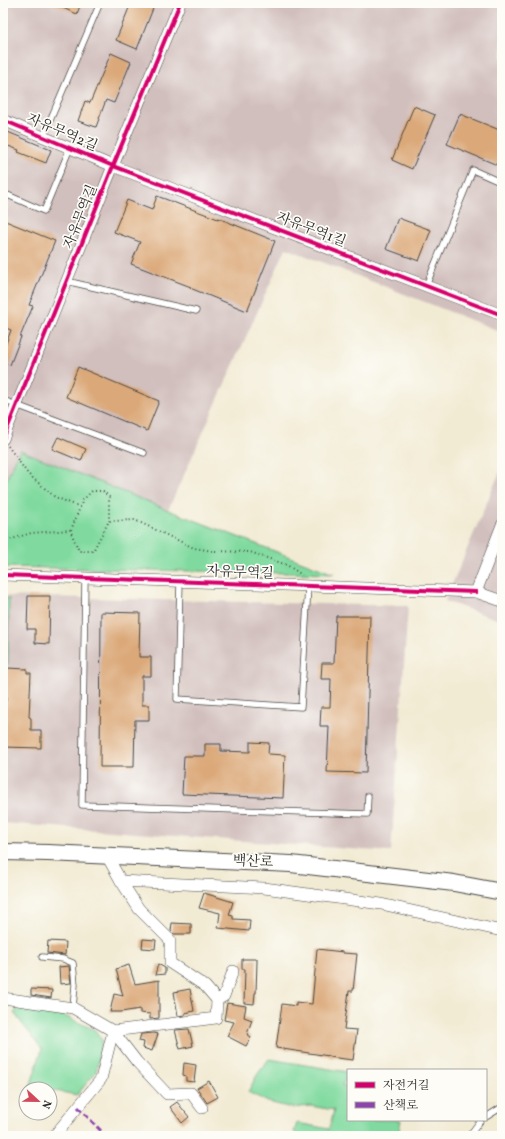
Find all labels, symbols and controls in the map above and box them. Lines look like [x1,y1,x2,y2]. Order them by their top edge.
street label: 자유무역2길 [24,110,100,156]
street label: 자유무역길 [60,182,102,252]
street label: 자유무역1길 [273,208,349,252]
street label: 자유무역길 [206,562,274,584]
street label: 백산로 [232,851,274,873]
legend [347,1069,487,1121]
text: 자전거길 [383,1078,429,1094]
north arrow [18,1081,58,1121]
text: N [37,1098,54,1111]
text: 산책로 [383,1098,418,1114]

